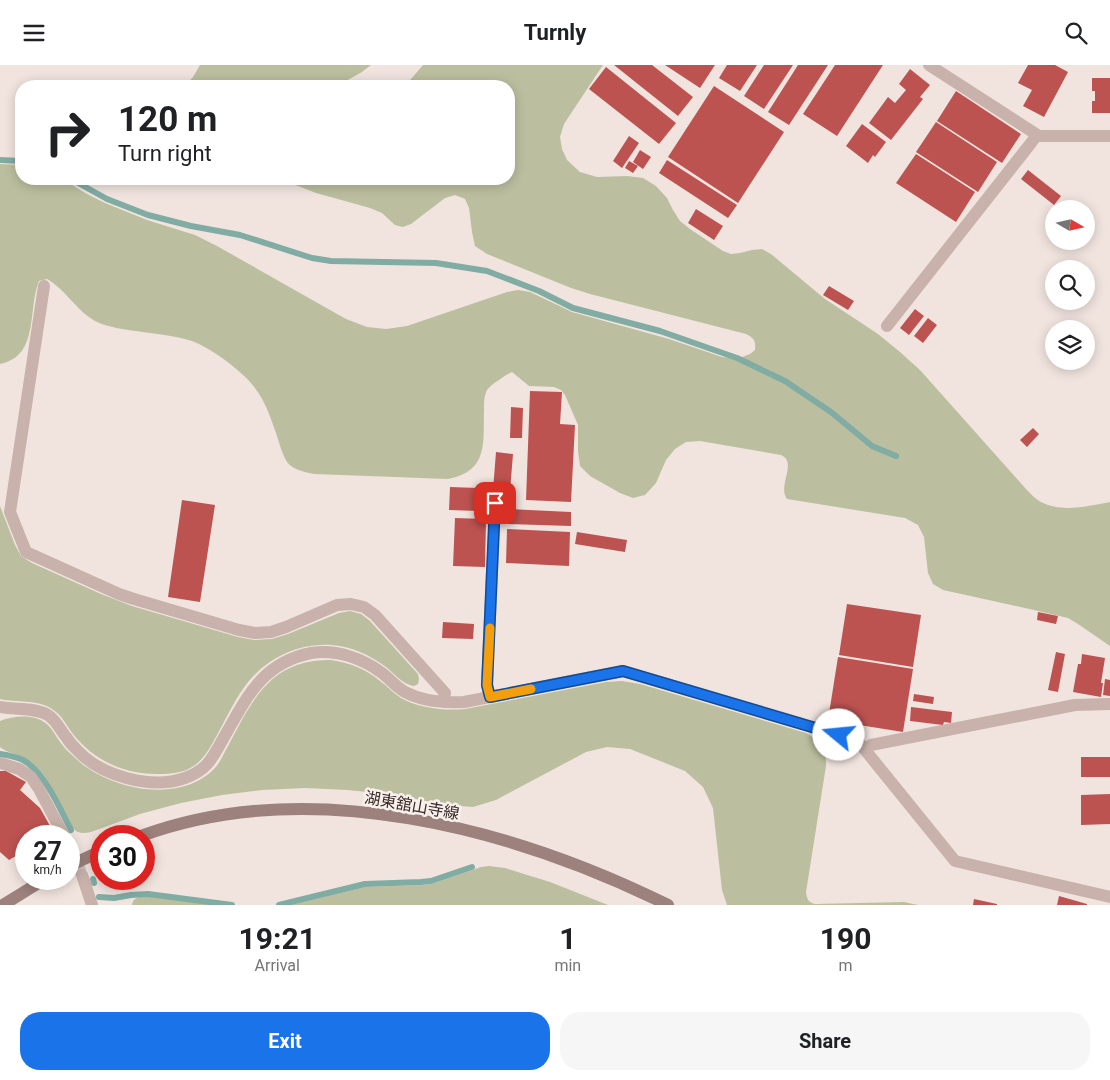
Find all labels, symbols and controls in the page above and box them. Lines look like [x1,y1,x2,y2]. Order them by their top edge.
icon: menu [20,19,48,47]
icon: search [1062,19,1090,47]
text: Turnly [524,20,586,45]
text: 120 m [118,99,217,140]
icon: right [35,100,100,165]
text: Turn right [118,141,212,166]
north arrow [1045,200,1095,250]
map controls [1045,200,1095,370]
button: search [1045,260,1095,310]
button: layers [1045,320,1095,370]
pin [474,482,516,524]
icon: arrive [481,489,509,517]
position arrow [812,708,864,760]
street label: 湖東舘山寺線 [363,788,461,823]
speed limit sign: 30 [90,825,155,890]
text: 27 [33,837,62,866]
text: km/h [33,863,62,877]
text: 19:21 [239,921,316,956]
text: 1 [559,921,576,956]
text: 190 [820,921,871,956]
text: Arrival [255,956,300,975]
text: min [554,956,581,975]
text: m [839,956,853,975]
button: Exit [20,1012,550,1070]
button: Share [560,1012,1090,1070]

